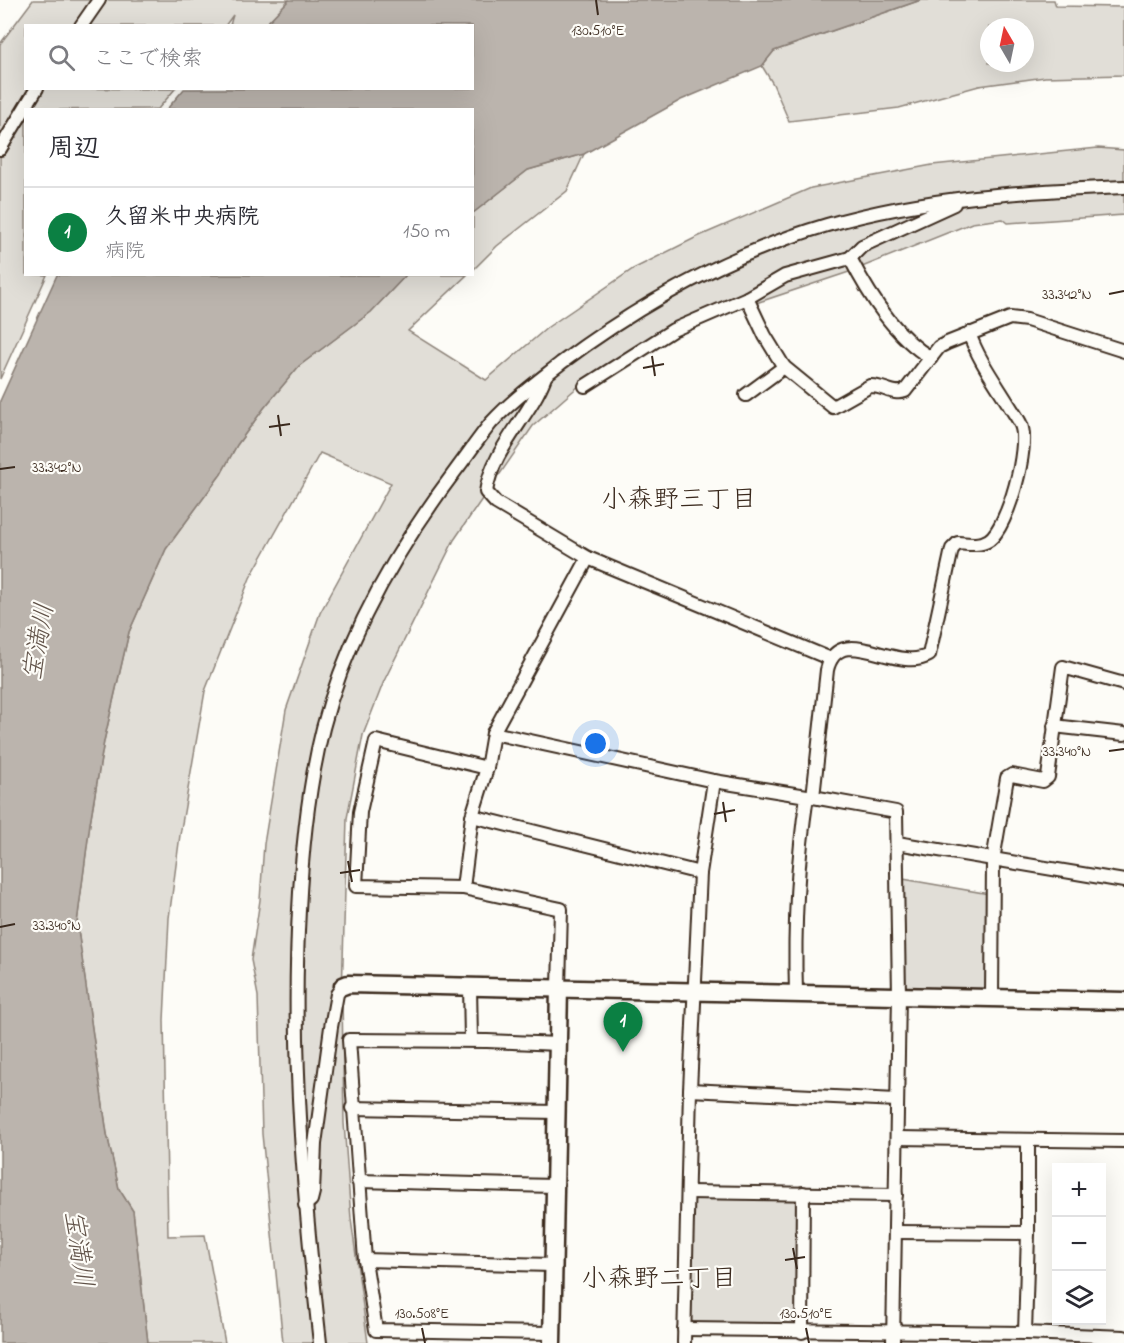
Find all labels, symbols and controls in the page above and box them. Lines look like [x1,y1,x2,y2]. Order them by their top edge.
north arrow [980,18,1034,72]
text: 130.510°E [571,20,625,42]
search box [24,24,474,90]
icon: search [45,41,78,74]
text: ここで検索 [93,44,203,76]
text: 周辺 [48,131,100,169]
text: 久留米中央病院 [105,202,259,234]
text: 1 [64,218,71,247]
text: 150 m [403,218,450,247]
text: 病院 [105,238,145,267]
text: 33.342°N [1042,284,1092,306]
text: 33.342°N [32,457,82,479]
district label: 小森野三丁目 [601,482,757,520]
water label: 宝満川 [15,600,65,684]
your location [581,729,610,758]
text: 33.340°N [1043,741,1091,763]
text: 33.340°N [33,915,81,937]
pin: 1 [604,1002,642,1052]
map controls [1052,1163,1106,1325]
button: + [1052,1163,1106,1217]
water label: 宝満川 [53,1208,101,1290]
button: − [1052,1217,1106,1271]
district label: 小森野二丁目 [581,1261,737,1299]
button: layers [1052,1271,1106,1325]
text: 130.508°E [395,1303,449,1325]
text: 130.510°E [779,1303,833,1325]

